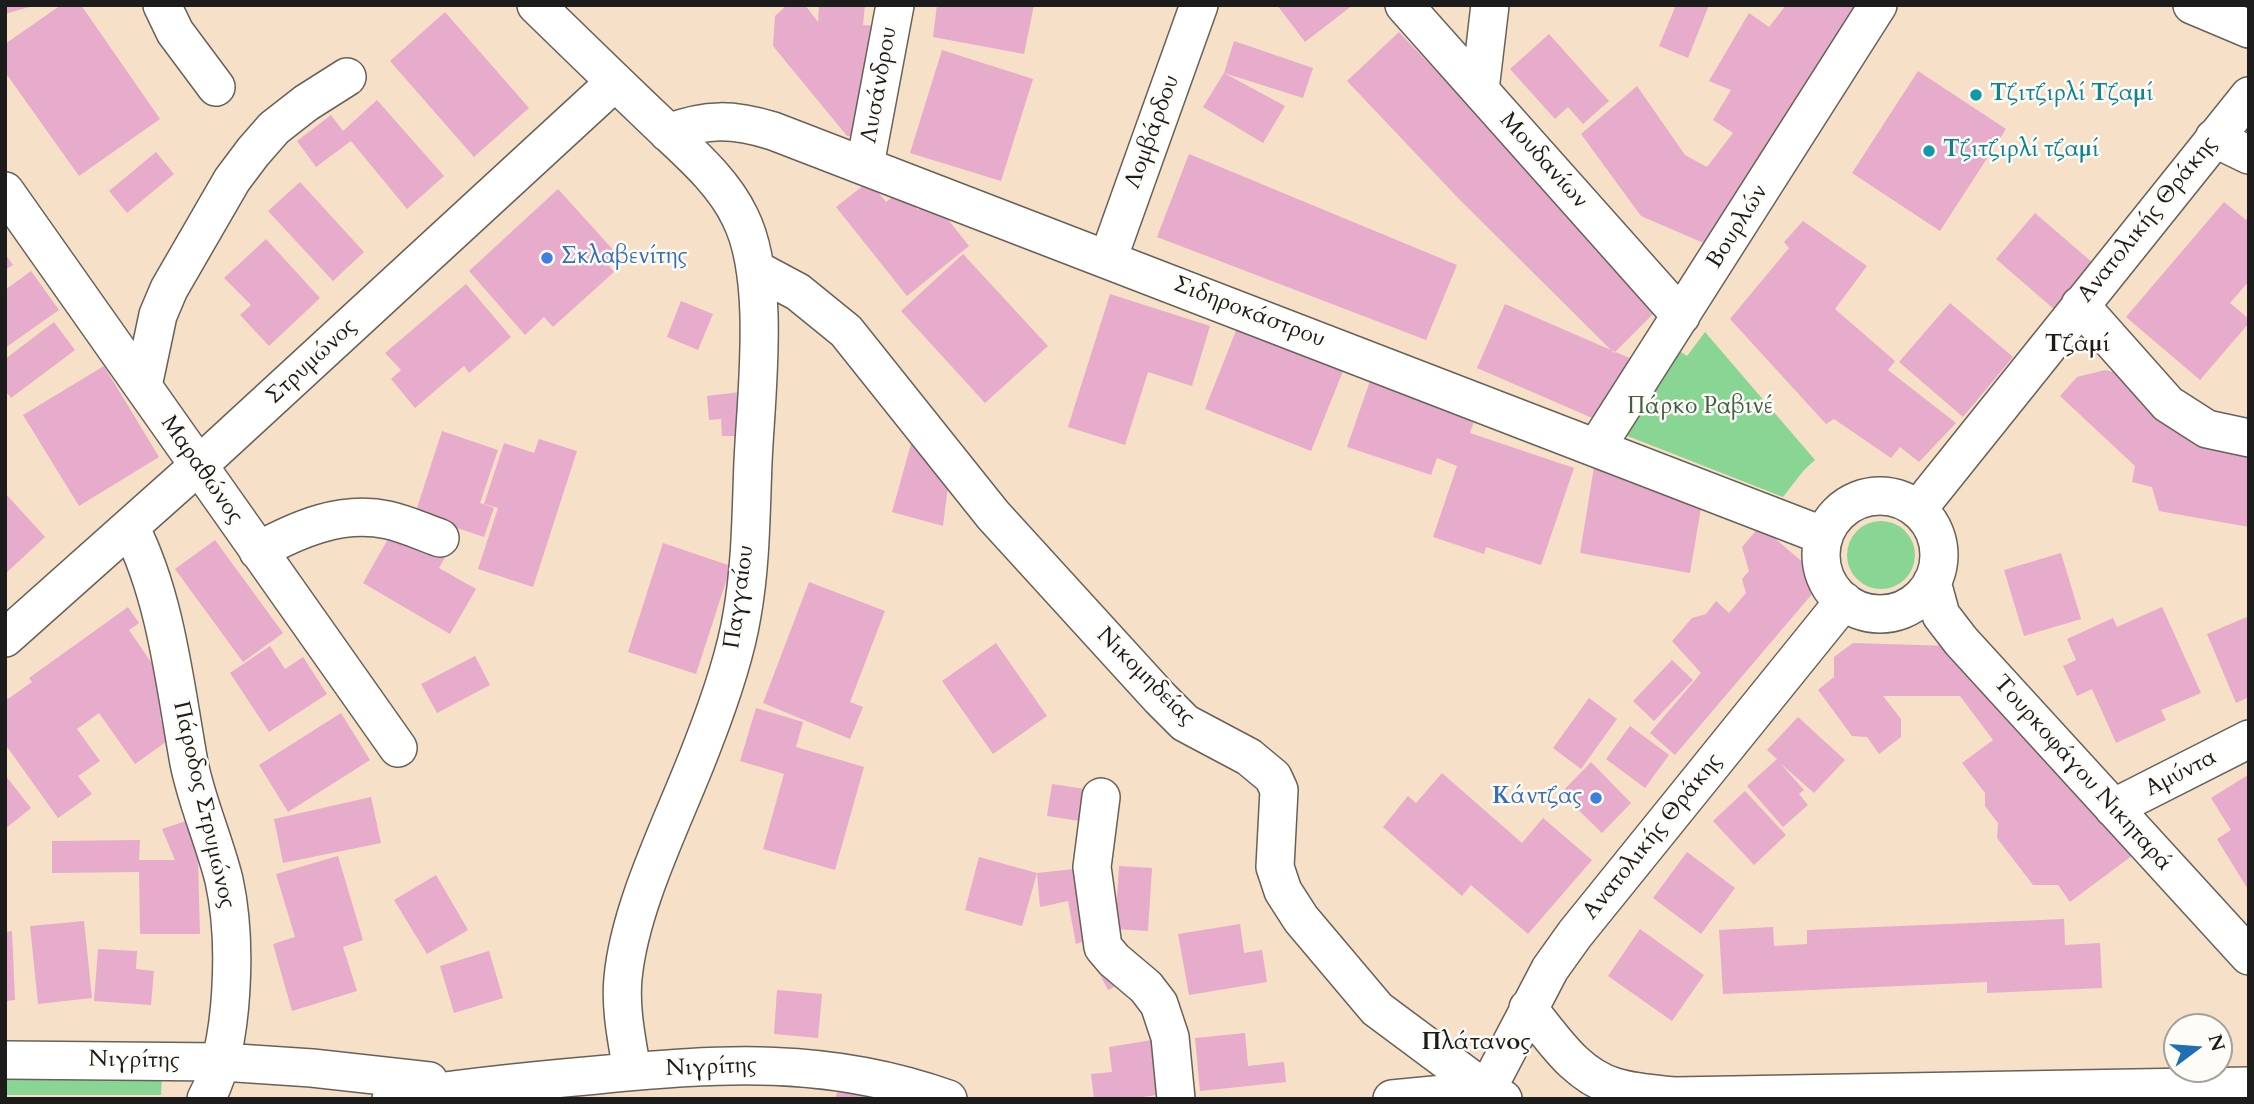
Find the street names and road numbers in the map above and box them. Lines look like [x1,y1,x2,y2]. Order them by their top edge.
street label: Λυσάνδρου [856,24,904,146]
street label: Λομβάρδου [1120,71,1186,193]
street label: Μουδανίων [1493,107,1593,215]
street label: Ανατολικής Θράκης [2073,131,2223,309]
street label: Βουρλών [1701,180,1775,274]
street label: Σιδηροκάστρου [1169,271,1329,355]
street label: Στρυμώνος [261,313,363,411]
street label: Μαραθώνος [154,411,248,529]
street label: Παγγαίου [719,543,761,651]
street label: Νικομηδείας [1090,622,1200,732]
street label: Τουρκοφάγου Νικηταρά [1987,670,2177,878]
street label: Πάροδος Στρυμώνος [166,699,240,911]
street label: Αμύντα [2141,745,2221,803]
street label: Ανατολικής Θράκης [1578,748,1728,926]
street label: Νιγρίτης [88,1046,180,1076]
street label: Νιγρίτης [665,1053,757,1083]

